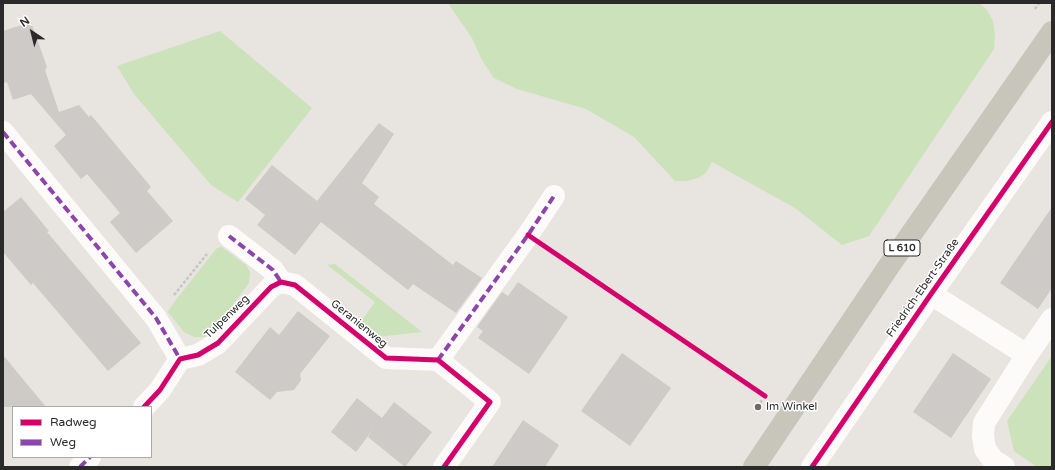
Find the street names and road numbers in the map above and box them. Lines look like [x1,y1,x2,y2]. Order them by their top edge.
street label: Friedrich-Ebert-Straße [884,236,962,340]
road number: L 610 [884,240,920,256]
street label: Tulpenweg [202,292,252,342]
street label: Geranienweg [328,297,390,351]

